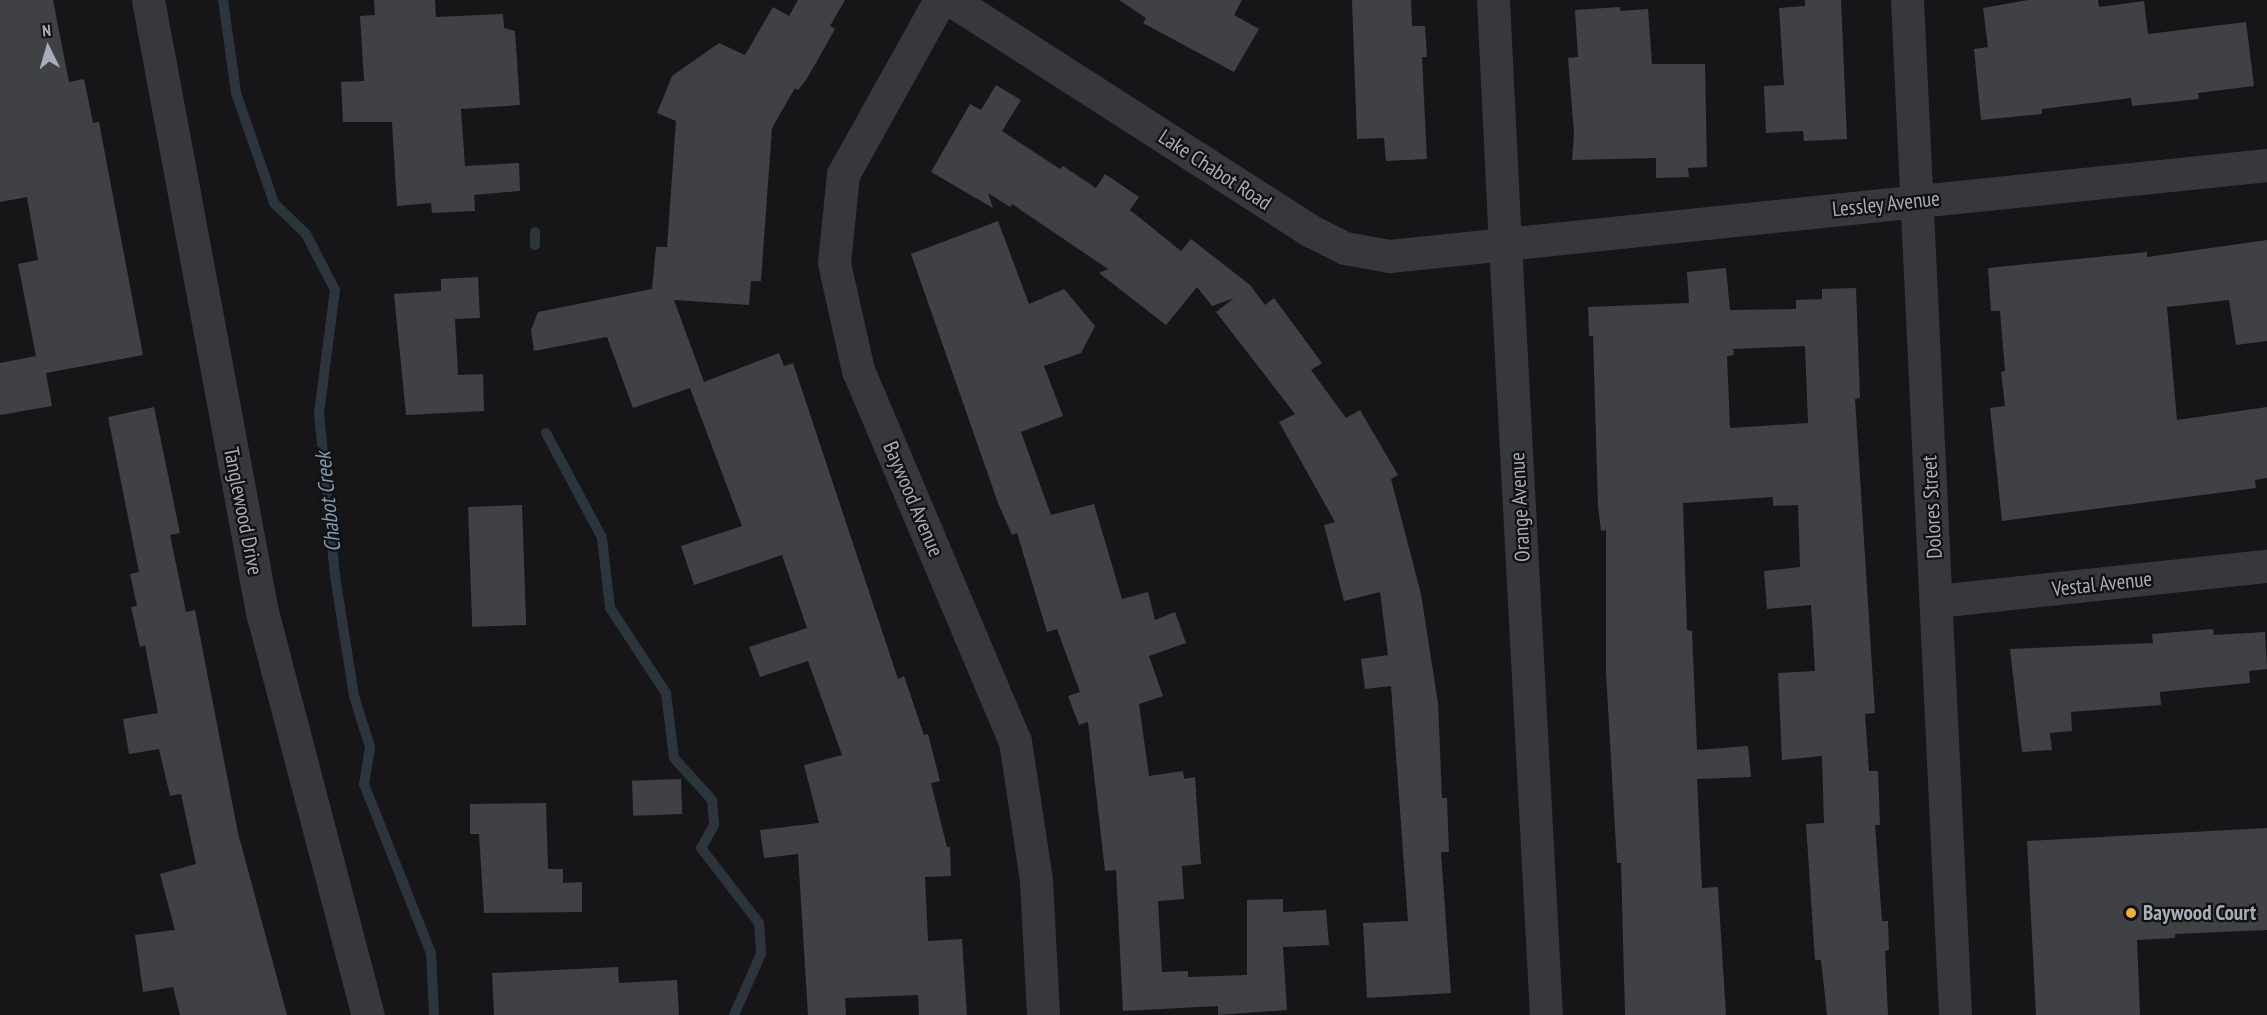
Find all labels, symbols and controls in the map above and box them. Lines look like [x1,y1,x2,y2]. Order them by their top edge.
north arrow [18,18,78,78]
text: N [41,20,52,40]
street label: Lake Chabot Road [1154,124,1276,216]
street label: Lessley Avenue [1830,186,1942,222]
street label: Baywood Avenue [877,437,949,561]
street label: Tanglewood Drive [218,445,268,577]
water label: Chabot Creek [310,451,346,553]
street label: Orange Avenue [1505,451,1535,563]
street label: Dolores Street [1917,455,1947,559]
street label: Vestal Avenue [2050,566,2154,602]
place label: Baywood Court [2143,900,2256,926]
marker: Baywood Court [2124,906,2138,920]

